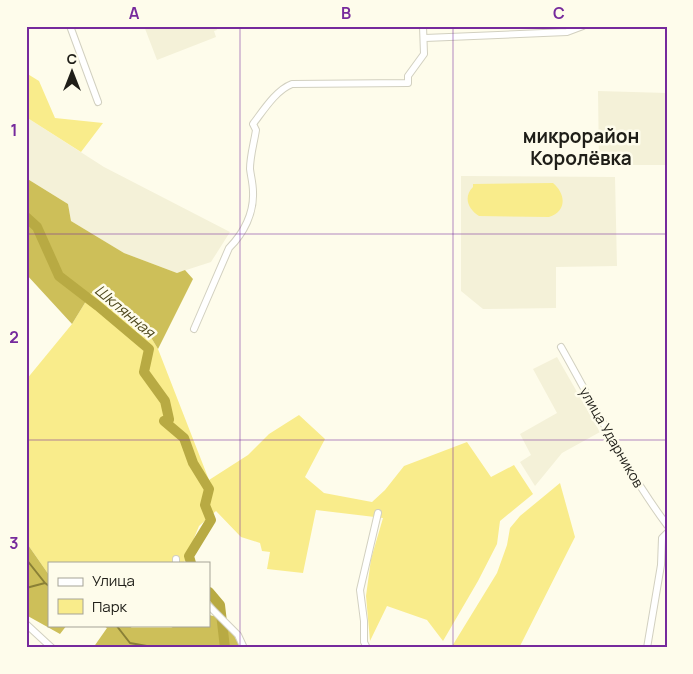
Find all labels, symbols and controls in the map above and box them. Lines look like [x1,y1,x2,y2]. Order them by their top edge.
text: A [129,2,140,24]
text: B [341,2,351,24]
text: C [553,2,565,24]
north arrow [48,48,98,98]
text: С [67,49,77,68]
text: 1 [10,119,18,141]
district label: микрорайон Королёвка [523,123,639,171]
water label: Шклянная [91,280,161,343]
text: 2 [9,326,19,348]
street label: улица Ударников [575,383,649,491]
text: 3 [9,532,19,554]
legend [48,562,210,626]
text: Улица [92,570,135,591]
text: Парк [92,596,128,617]

